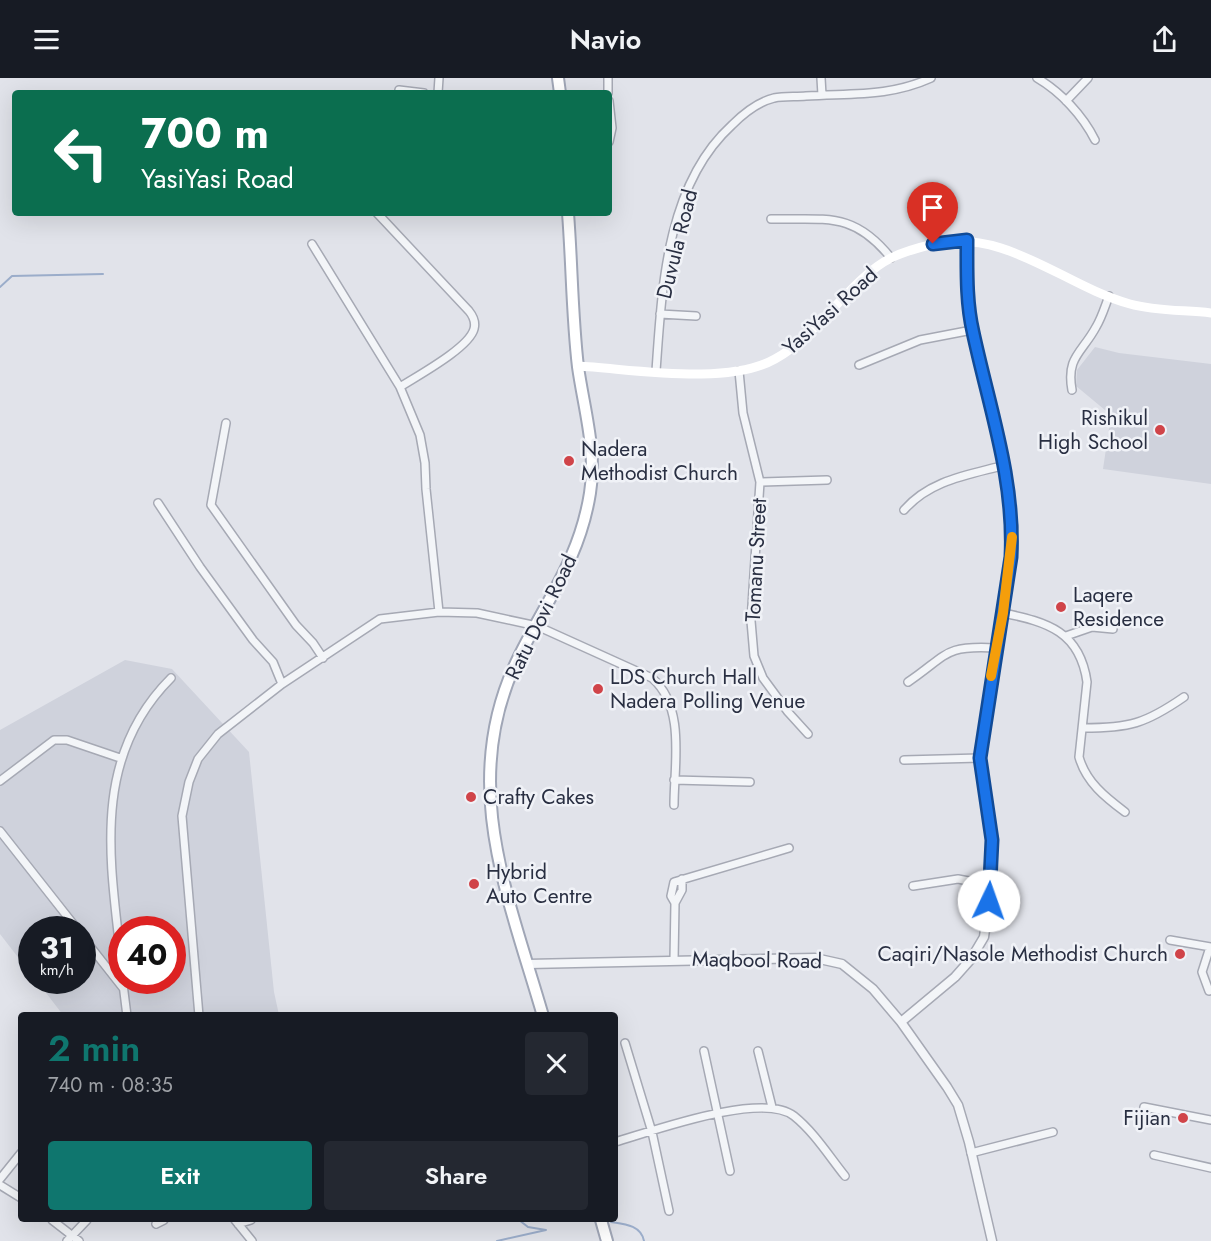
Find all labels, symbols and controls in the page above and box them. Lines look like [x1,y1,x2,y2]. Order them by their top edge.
text: Navio [570,20,641,59]
icon: menu [30,23,63,56]
icon: share [1148,23,1181,56]
text: 700 m [141,103,269,164]
icon: left [42,114,120,192]
text: YasiYasi Road [141,159,294,198]
pin [907,182,958,244]
street label: Duvula Road [649,186,705,302]
icon: arrive [916,191,949,224]
street label: YasiYasi Road [776,260,884,362]
place label: Rishikul High School [1038,403,1148,457]
marker: Rishikul High School [1153,423,1167,437]
place label: Nadera Methodist Church [581,434,738,488]
marker: Nadera Methodist Church [562,454,576,468]
street label: Tomanu Street [738,497,774,623]
street label: Ratu Dovi Road [498,549,584,685]
place label: Laqere Residence [1073,580,1164,634]
marker: Laqere Residence [1054,600,1068,614]
place label: LDS Church Hall Nadera Polling Venue [610,662,806,716]
marker: LDS Church Hall Nadera Polling Venue [591,682,605,696]
place label: Crafty Cakes [483,782,594,812]
marker: Crafty Cakes [464,790,478,804]
place label: Hybrid Auto Centre [486,857,592,911]
position arrow [957,869,1021,933]
marker: Hybrid Auto Centre [467,877,481,891]
speed limit sign: 40 [108,916,186,994]
text: 31 [40,926,74,969]
place label: Caqiri/Nasole Methodist Church [877,939,1168,969]
street label: Maqbool Road [692,944,822,976]
marker: Caqiri/Nasole Methodist Church [1173,947,1187,961]
text: km/h [40,959,74,981]
text: 2 min [48,1022,140,1074]
button: close [525,1032,588,1095]
text: 740 m · 08:35 [48,1071,173,1100]
place label: Fijian [1123,1103,1171,1133]
marker: Fijian [1176,1111,1190,1125]
button: Exit [48,1141,312,1210]
button: Share [324,1141,588,1210]

